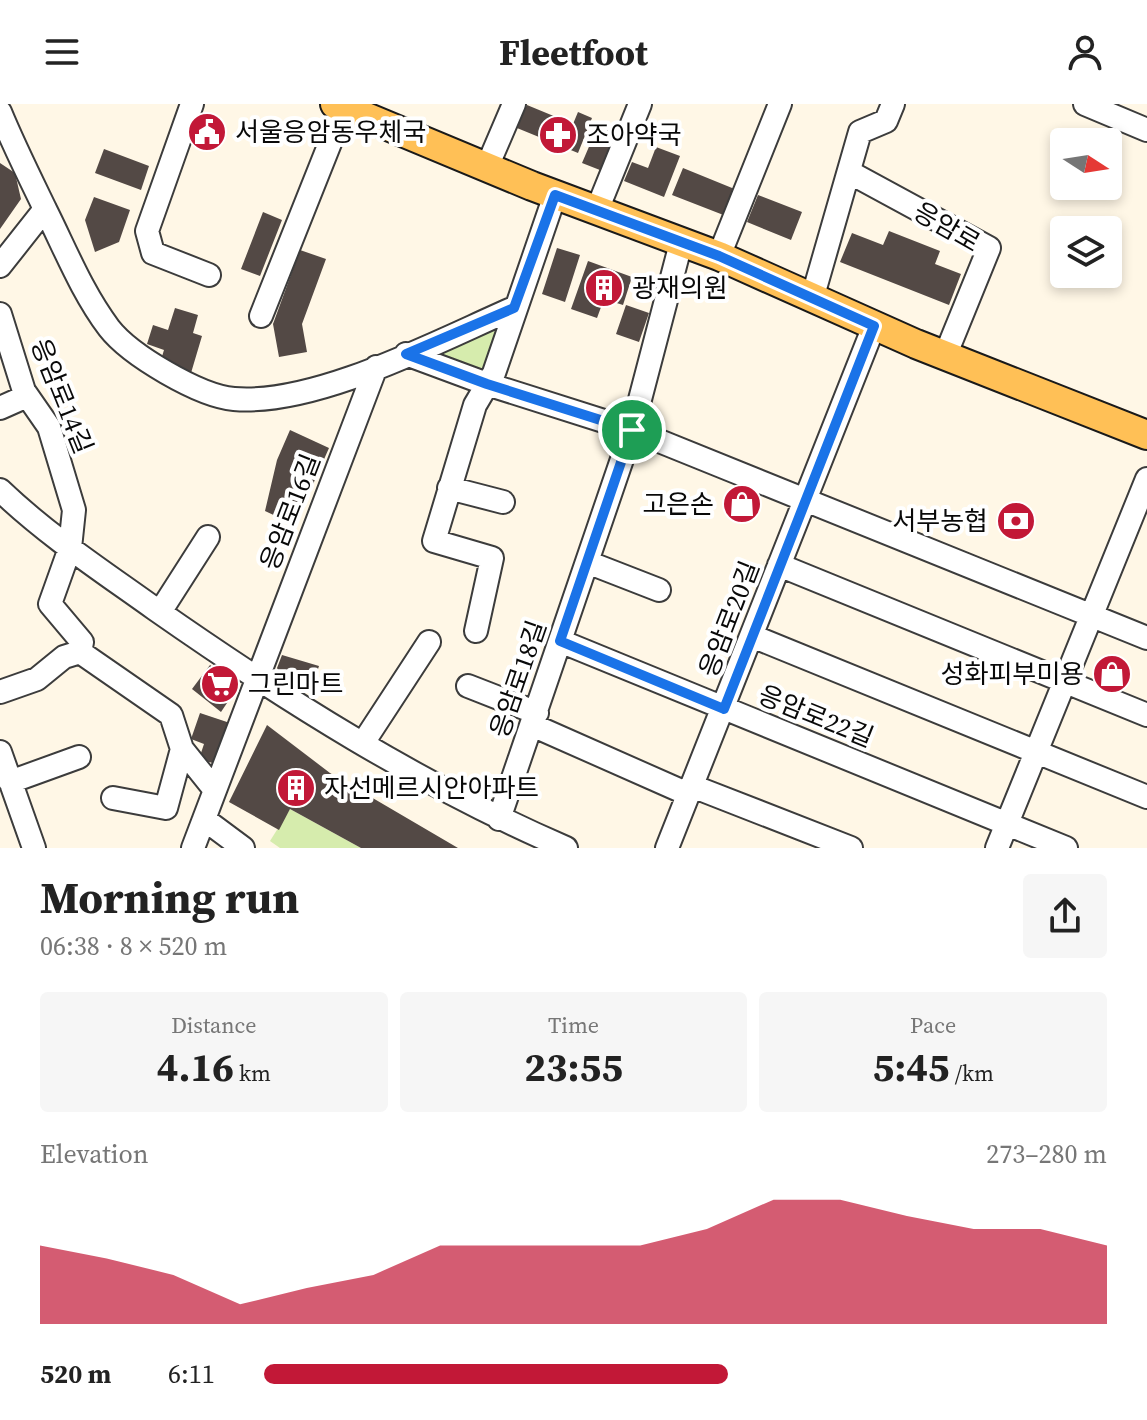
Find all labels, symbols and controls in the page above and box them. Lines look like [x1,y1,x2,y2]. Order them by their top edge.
text: Fleetfoot [499,28,648,77]
icon: menu [40,30,84,74]
icon: person [1063,30,1107,74]
public building icon: 서울응암동우체국 [186,111,228,153]
place label: 서울응암동우체국 [235,114,426,150]
pharmacy icon: 조아약국 [537,114,579,156]
place label: 조아약국 [586,117,682,153]
north arrow [1050,128,1122,200]
map controls [1050,128,1122,288]
street label: 응암로 [907,193,987,261]
button: layers [1050,216,1122,288]
building icon: 광재의원 [583,267,625,309]
place label: 광재의원 [632,270,728,306]
street label: 응암로14길 [23,333,101,459]
pin [598,396,666,464]
icon: arrive [610,408,654,452]
street label: 응암로16길 [251,449,329,575]
shop icon: 고은손 [721,483,763,525]
place label: 고은손 [642,486,714,522]
bank icon: 서부농협 [995,500,1037,542]
place label: 서부농협 [892,503,988,539]
street label: 응암로20길 [690,556,768,682]
street label: 응암로18길 [481,616,555,742]
shop icon: 성화피부미용 [1091,653,1133,695]
place label: 성화피부미용 [940,656,1084,692]
supermarket icon: 그린마트 [199,663,241,705]
place label: 그린마트 [248,666,344,702]
street label: 응암로22길 [753,677,879,755]
building icon: 자선메르시안아파트 [275,767,317,809]
place label: 자선메르시안아파트 [324,770,539,806]
text: Morning run [40,867,299,928]
button: share [1023,874,1107,958]
text: 06:38 · 8 × 520 m [40,928,227,964]
text: Distance [171,1010,256,1040]
text: Time [548,1010,599,1040]
text: Pace [910,1010,956,1040]
text: 4.16 [157,1040,234,1094]
text: 23:55 [524,1040,623,1094]
text: 5:45 [873,1040,950,1094]
text: km [234,1058,271,1088]
text: /km [950,1058,994,1088]
text: Elevation [40,1136,149,1172]
text: 273–280 m [986,1136,1107,1172]
text: 520 m [40,1356,111,1392]
text: 6:11 [168,1356,215,1392]

